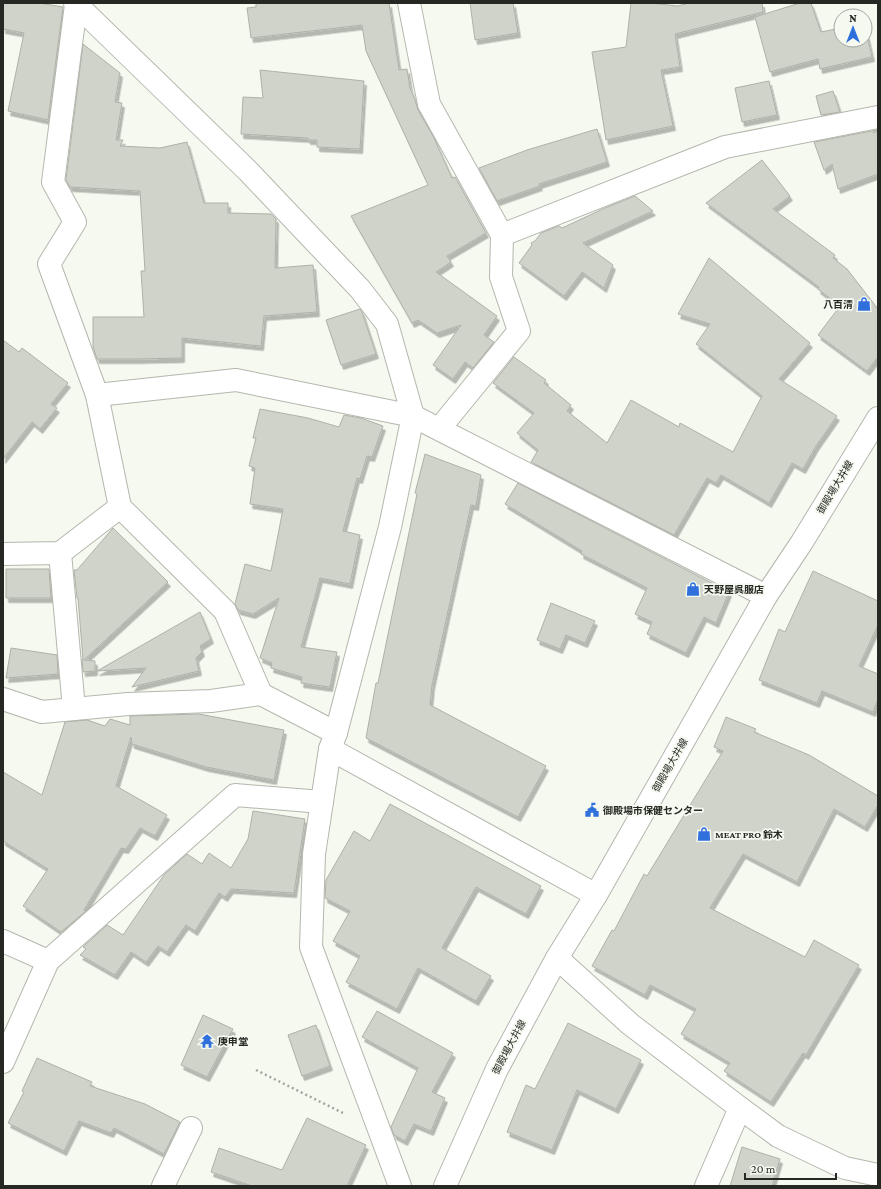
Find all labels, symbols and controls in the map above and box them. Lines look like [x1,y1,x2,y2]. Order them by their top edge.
north arrow [833,8,873,48]
text: N [849,12,857,24]
shop icon: 八百清 [856,296,872,312]
place label: 八百清 [823,299,853,310]
street label: 御殿場大井線 [815,458,855,516]
shop icon: 天野屋呉服店 [685,581,701,597]
place label: 天野屋呉服店 [704,584,764,595]
street label: 御殿場大井線 [650,736,690,794]
public building icon: 御殿場市保健センター [584,802,600,818]
place label: 御殿場市保健センター [602,805,703,816]
shop icon: MEAT PRO 鈴木 [696,826,712,842]
place label: MEAT PRO 鈴木 [715,829,783,840]
street label: 御殿場大井線 [490,1018,528,1076]
temple icon: 庚申堂 [199,1033,215,1049]
place label: 庚申堂 [217,1036,248,1047]
scale bar [745,1155,836,1181]
text: 20 m [751,1162,776,1176]

